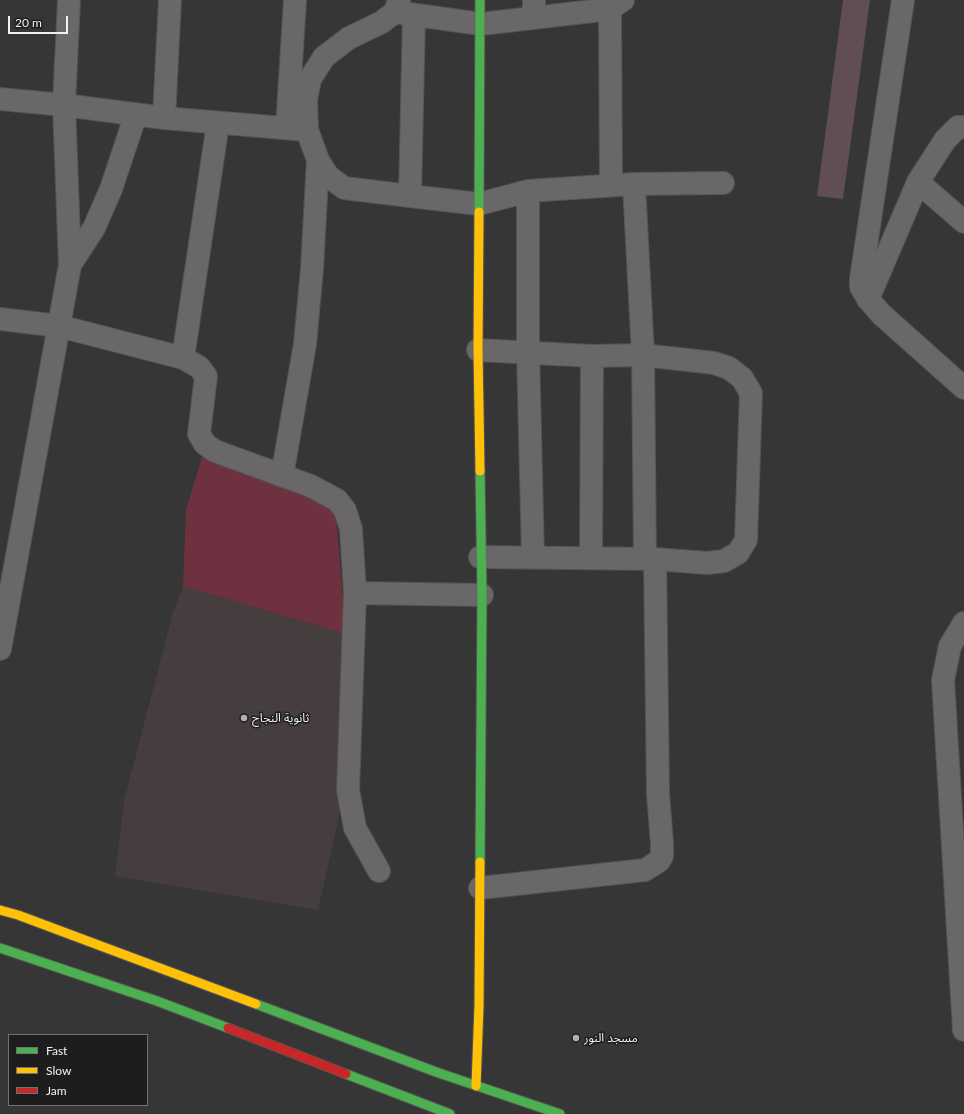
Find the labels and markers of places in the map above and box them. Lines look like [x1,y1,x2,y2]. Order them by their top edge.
place label: ثانوية النجاح [252,711,309,725]
marker: ثانوية النجاح [239,713,249,723]
place label: مسجد النور [584,1031,638,1045]
marker: مسجد النور [571,1033,581,1043]

